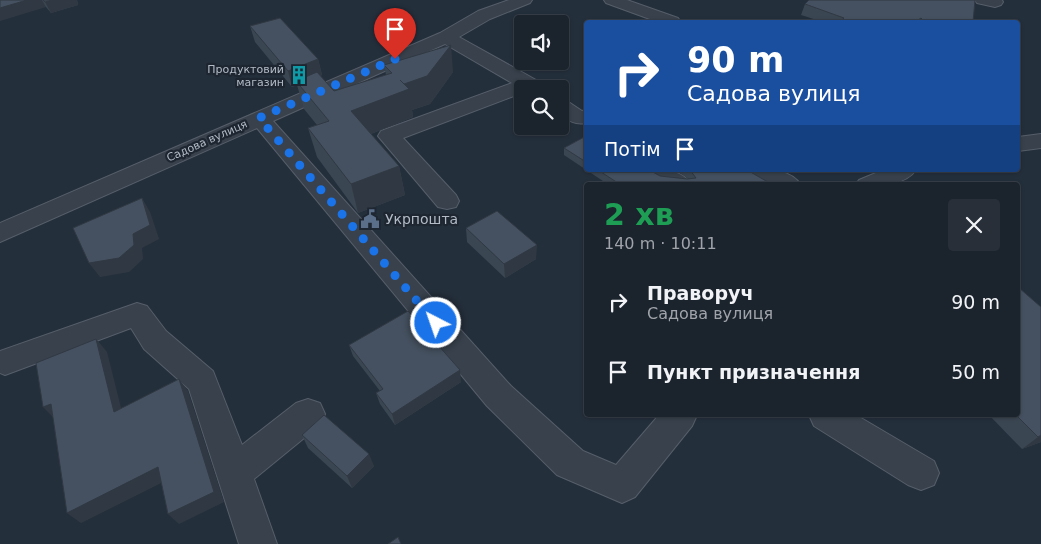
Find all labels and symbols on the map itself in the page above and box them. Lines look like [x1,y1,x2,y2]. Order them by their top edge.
pin [374,8,416,59]
place label: Продуктовий магазин [207,63,284,89]
building icon: Продуктовий магазин [288,64,310,86]
street label: Садова вулиця [165,117,249,165]
public building icon: Укрпошта [359,208,381,230]
place label: Укрпошта [385,211,458,227]
position arrow [409,296,461,348]

